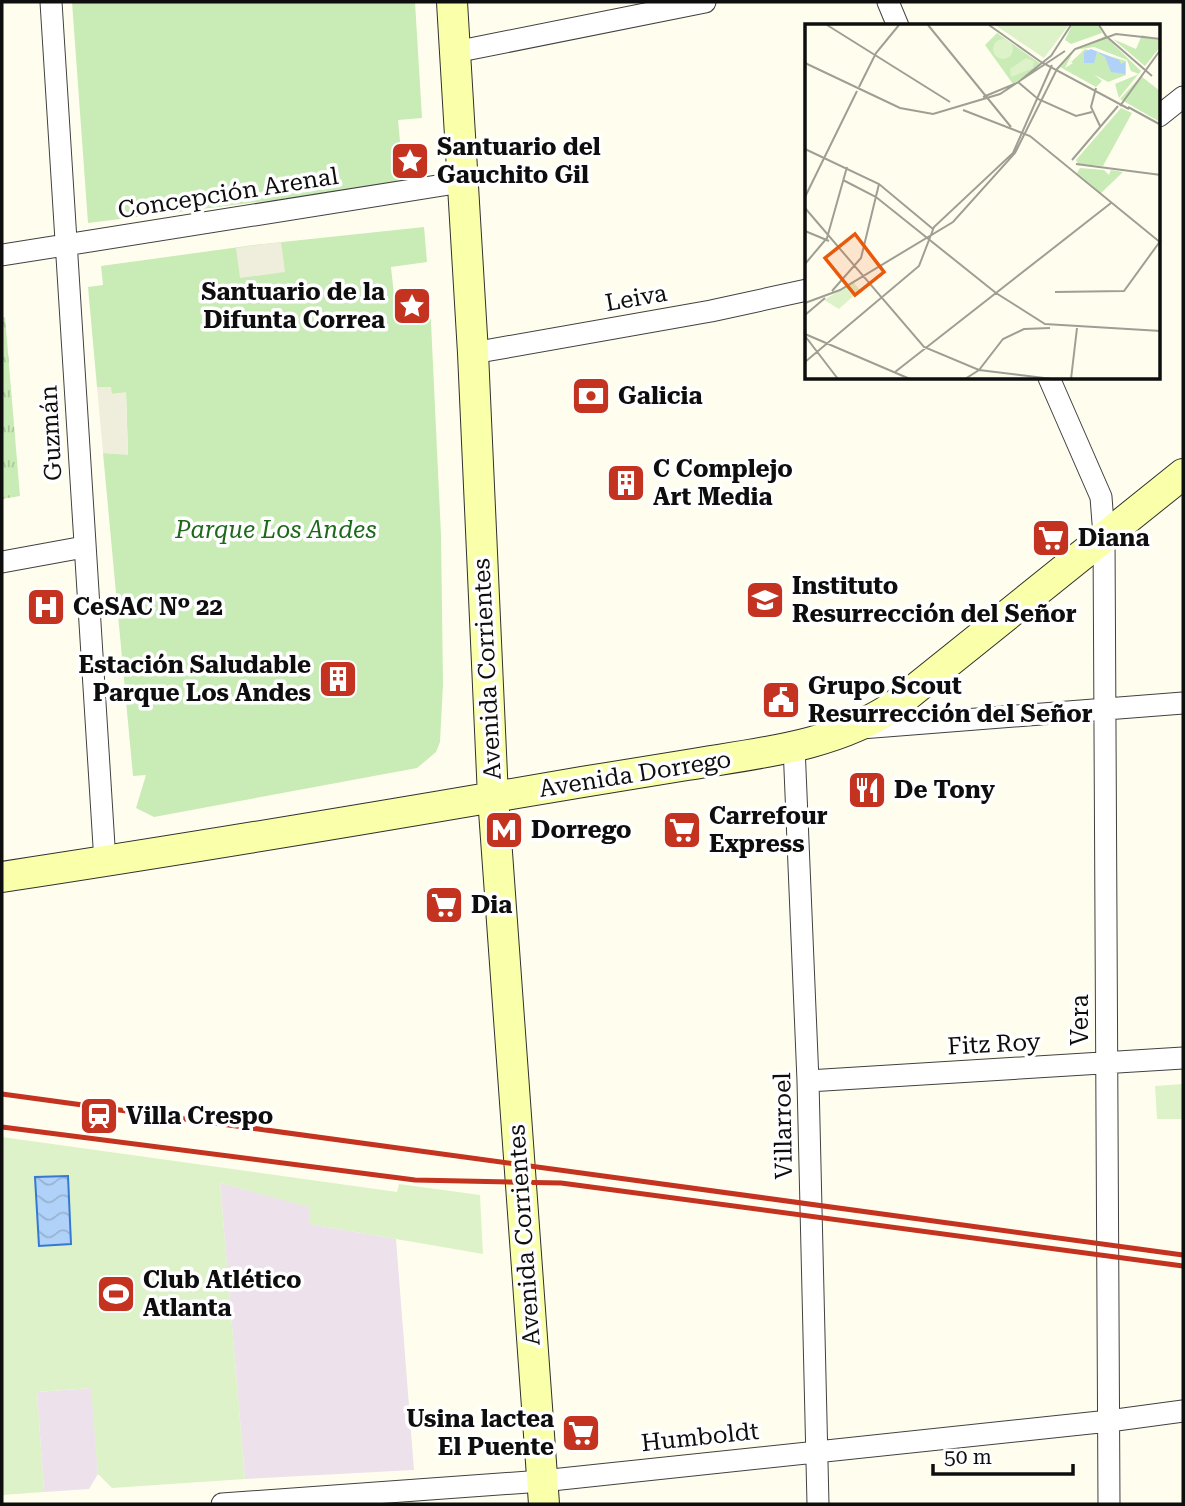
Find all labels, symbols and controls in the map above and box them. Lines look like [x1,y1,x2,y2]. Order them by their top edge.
inset map [805,24,1160,380]
place label: Santuario del Gauchito Gil [437,133,601,189]
place icon: Santuario del Gauchito Gil [389,140,431,182]
street label: Concepción Arenal [116,162,340,224]
place label: Santuario de la Difunta Correa [201,278,385,334]
street label: Leiva [603,279,669,317]
place icon: Santuario de la Difunta Correa [391,285,433,327]
bank icon: Galicia [570,375,612,417]
place label: Galicia [618,382,703,410]
street label: Guzmán [35,384,67,482]
place label: C Complejo Art Media [653,455,793,511]
building icon: C Complejo Art Media [605,462,647,504]
park label: Parque Los Andes [174,516,377,544]
supermarket icon: Diana [1030,517,1072,559]
place label: Diana [1078,524,1150,552]
street label: Avenida Corrientes [467,558,507,780]
place label: Instituto Resurrección del Señor [792,572,1077,628]
school or university icon: Instituto Resurrección del Señor [744,579,786,621]
hospital icon: CeSAC Nº 22 [25,586,67,628]
place label: CeSAC Nº 22 [73,593,223,621]
place label: Estación Saludable Parque Los Andes [78,651,311,707]
building icon: Estación Saludable Parque Los Andes [317,658,359,700]
place label: Grupo Scout Resurrección del Señor [808,672,1093,728]
public building icon: Grupo Scout Resurrección del Señor [760,679,802,721]
street label: Avenida Dorrego [537,745,733,803]
restaurant icon: De Tony [846,769,888,811]
place label: De Tony [894,776,996,804]
place label: Carrefour Express [709,802,828,858]
metro station icon: Dorrego [483,809,525,851]
supermarket icon: Carrefour Express [661,809,703,851]
place label: Dorrego [531,816,631,844]
supermarket icon: Dia [423,884,465,926]
place label: Dia [471,891,512,919]
street label: Vera [1066,994,1094,1046]
street label: Fitz Roy [947,1028,1042,1060]
street label: Villarroel [768,1072,798,1180]
station icon: Villa Crespo [78,1095,120,1137]
place label: Villa Crespo [126,1102,273,1130]
street label: Avenida Corrientes [502,1123,546,1347]
place label: Club Atlético Atlanta [143,1266,302,1322]
sports icon: Club Atlético Atlanta [95,1273,137,1315]
place label: Usina lactea El Puente [406,1405,554,1461]
supermarket icon: Usina lactea El Puente [560,1412,602,1454]
street label: Humboldt [640,1417,760,1457]
scale bar [933,1432,1073,1476]
text: 50 m [944,1445,992,1469]

